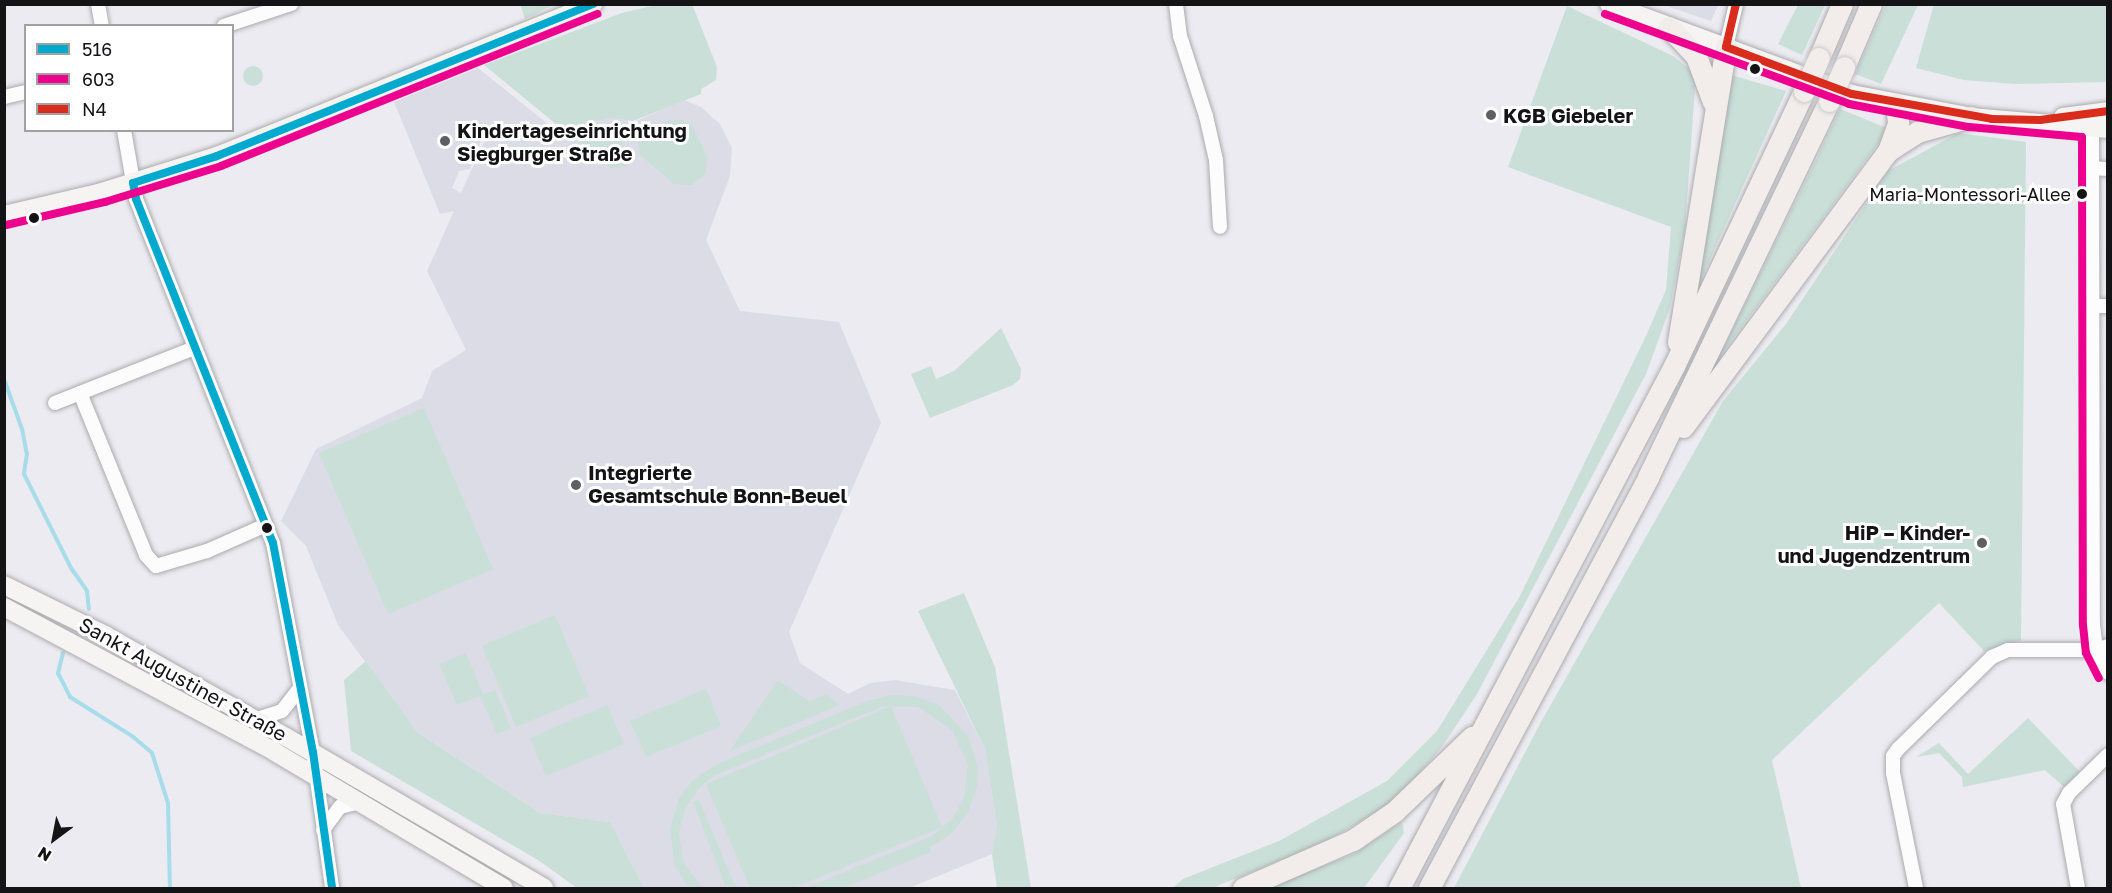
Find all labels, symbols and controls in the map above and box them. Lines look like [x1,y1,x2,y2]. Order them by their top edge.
legend [24,24,234,132]
text: 516 [82,38,112,60]
unlabelled marker [1749,63,1761,75]
text: 603 [82,68,115,90]
text: N4 [82,98,107,120]
place label: KGB Giebeler [1503,103,1633,127]
marker: KGB Giebeler [1484,108,1498,122]
place label: Kindertageseinrichtung Siegburger Straße [457,118,687,165]
marker: Kindertageseinrichtung Siegburger Straße [438,134,452,148]
place label: Maria-Montessori-Allee [1869,183,2071,205]
marker: Maria-Montessori-Allee [2076,188,2088,200]
unlabelled marker [28,212,40,224]
place label: Integrierte Gesamtschule Bonn-Beuel [588,461,847,508]
marker: Integrierte Gesamtschule Bonn-Beuel [569,478,583,492]
place label: HiP – Kinder- und Jugendzentrum [1778,520,1970,567]
unlabelled marker [261,522,273,534]
marker: HiP – Kinder- und Jugendzentrum [1975,536,1989,550]
street label: Sankt Augustiner Straße [75,612,291,746]
north arrow [24,809,84,869]
text: N [34,843,55,866]

